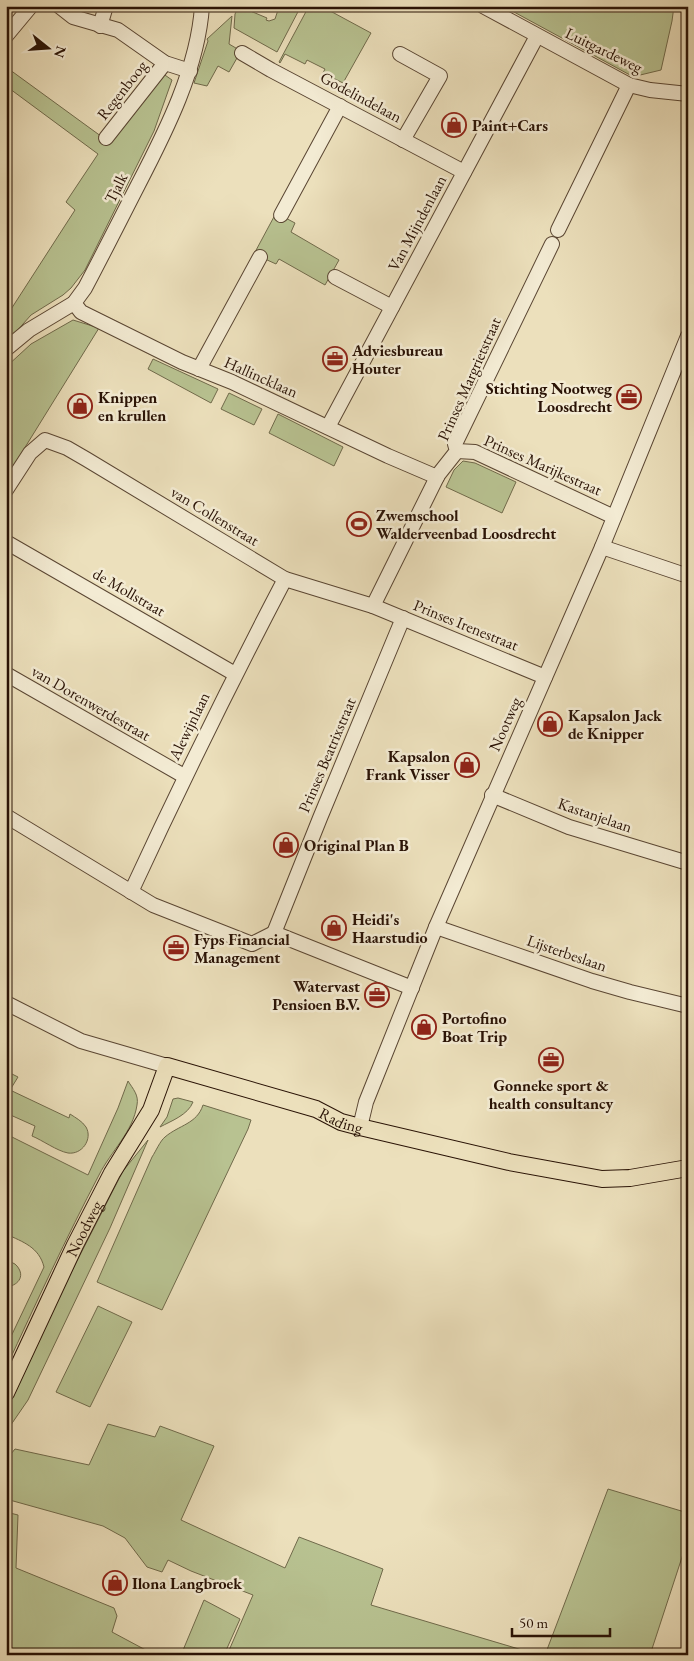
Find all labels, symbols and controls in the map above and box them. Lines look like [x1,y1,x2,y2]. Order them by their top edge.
north arrow [22,22,72,72]
street label: Luitgardeweg [562,22,647,78]
text: N [50,44,71,60]
street label: Regenboog [92,55,153,124]
street label: Godelindelaan [317,67,406,128]
shop icon: Paint+Cars [441,112,467,138]
place label: Paint+Cars [472,115,548,136]
street label: Tjalk [100,169,133,207]
street label: Van Mijndenlaan [383,171,451,274]
street label: Prinses Margrietstraat [432,314,506,444]
place label: Adviesbureau Houter [351,340,443,379]
office icon: Adviesbureau Houter [322,346,348,372]
street label: Hallincklaan [221,351,302,403]
place label: Stichting Nootweg Loosdrecht [486,378,613,417]
office icon: Stichting Nootweg Loosdrecht [616,384,642,410]
place label: Knippen en krullen [98,387,166,426]
shop icon: Knippen en krullen [67,393,93,419]
street label: Prinses Marijkestraat [481,430,605,500]
street label: van Collenstraat [167,481,263,551]
place label: Zwemschool Walderveenbad Loosdrecht [376,505,556,544]
sports icon: Zwemschool Walderveenbad Loosdrecht [346,511,372,537]
street label: de Mollstraat [89,563,169,621]
street label: Prinses Irenestraat [410,594,522,656]
street label: van Dorenwerdestraat [28,660,154,746]
street label: Alewijnlaan [163,688,215,764]
street label: Nootweg [484,693,527,754]
street label: Prinses Beatrixstraat [293,694,361,816]
place label: Kapsalon Jack de Knipper [568,705,662,744]
shop icon: Kapsalon Jack de Knipper [537,711,563,737]
place label: Kapsalon Frank Visser [366,746,450,785]
shop icon: Kapsalon Frank Visser [454,752,480,778]
street label: Kastanjelaan [555,793,635,838]
shop icon: Original Plan B [273,832,299,858]
place label: Original Plan B [304,835,409,856]
place label: Heidi's Haarstudio [352,909,428,948]
shop icon: Heidi's Haarstudio [321,915,347,941]
place label: Fyps Financial Management [194,929,290,968]
street label: Lijsterbeslaan [524,929,610,977]
office icon: Fyps Financial Management [163,935,189,961]
place label: Watervast Pensioen B.V. [272,976,360,1015]
office icon: Watervast Pensioen B.V. [364,982,390,1008]
place label: Portofino Boat Trip [442,1008,507,1047]
shop icon: Portofino Boat Trip [411,1014,437,1040]
office icon: Gonneke sport & health consultancy [538,1047,564,1073]
place label: Gonneke sport & health consultancy [489,1075,614,1114]
street label: Rading [316,1102,366,1138]
street label: Noodweg [61,1196,107,1260]
shop icon: Ilona Langbroek [102,1570,128,1596]
place label: Ilona Langbroek [132,1573,242,1594]
scale bar [512,1606,609,1638]
text: 50 m [519,1613,548,1632]

